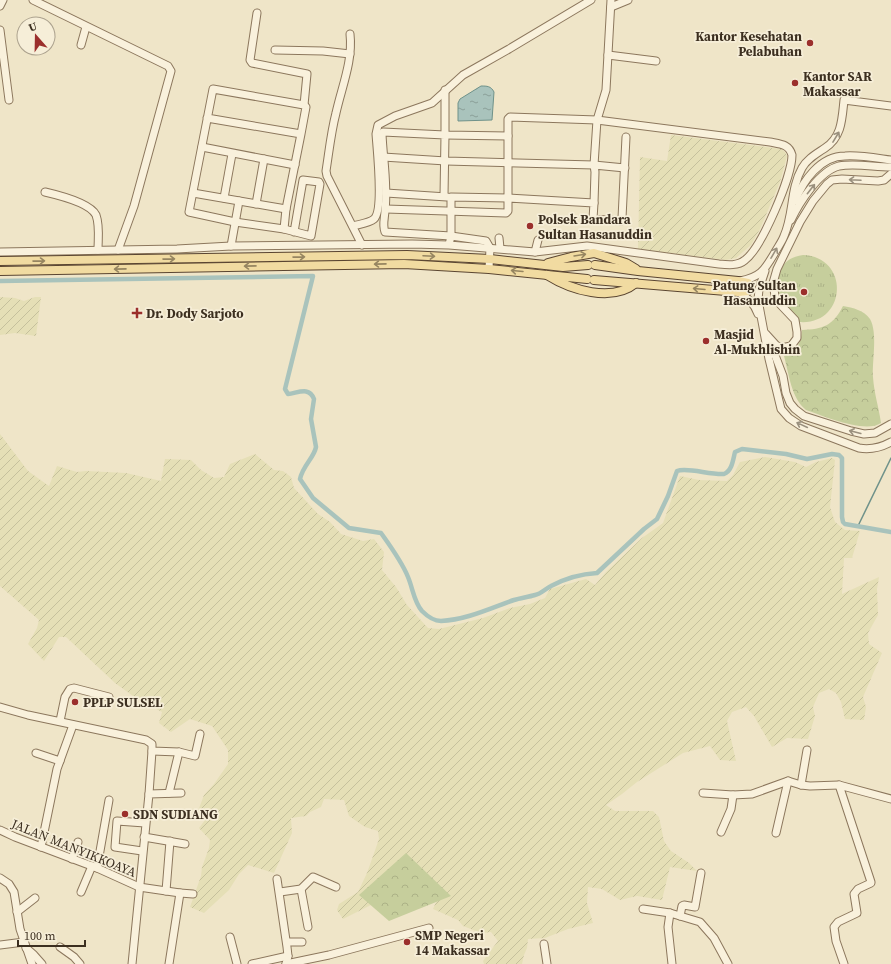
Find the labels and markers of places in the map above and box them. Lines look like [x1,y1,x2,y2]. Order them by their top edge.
place label: Kantor Kesehatan Pelabuhan [695,28,802,60]
marker: Kantor Kesehatan Pelabuhan [805,38,815,48]
place label: Kantor SAR Makassar [803,68,872,100]
marker: Kantor SAR Makassar [790,78,800,88]
place label: Polsek Bandara Sultan Hasanuddin [538,211,652,243]
marker: Polsek Bandara Sultan Hasanuddin [525,221,535,231]
place label: Patung Sultan Hasanuddin [712,277,796,309]
marker: Patung Sultan Hasanuddin [799,287,809,297]
place label: Dr. Dody Sarjoto [146,305,244,322]
marker: Dr. Dody Sarjoto [131,307,143,319]
place label: Masjid Al-Mukhlishin [714,326,800,358]
marker: Masjid Al-Mukhlishin [701,336,711,346]
place label: PPLP SULSEL [83,694,163,711]
marker: PPLP SULSEL [70,697,80,707]
place label: SDN SUDIANG [133,806,218,823]
marker: SDN SUDIANG [120,809,130,819]
place label: SMP Negeri 14 Makassar [415,927,490,959]
marker: SMP Negeri 14 Makassar [402,937,412,947]

